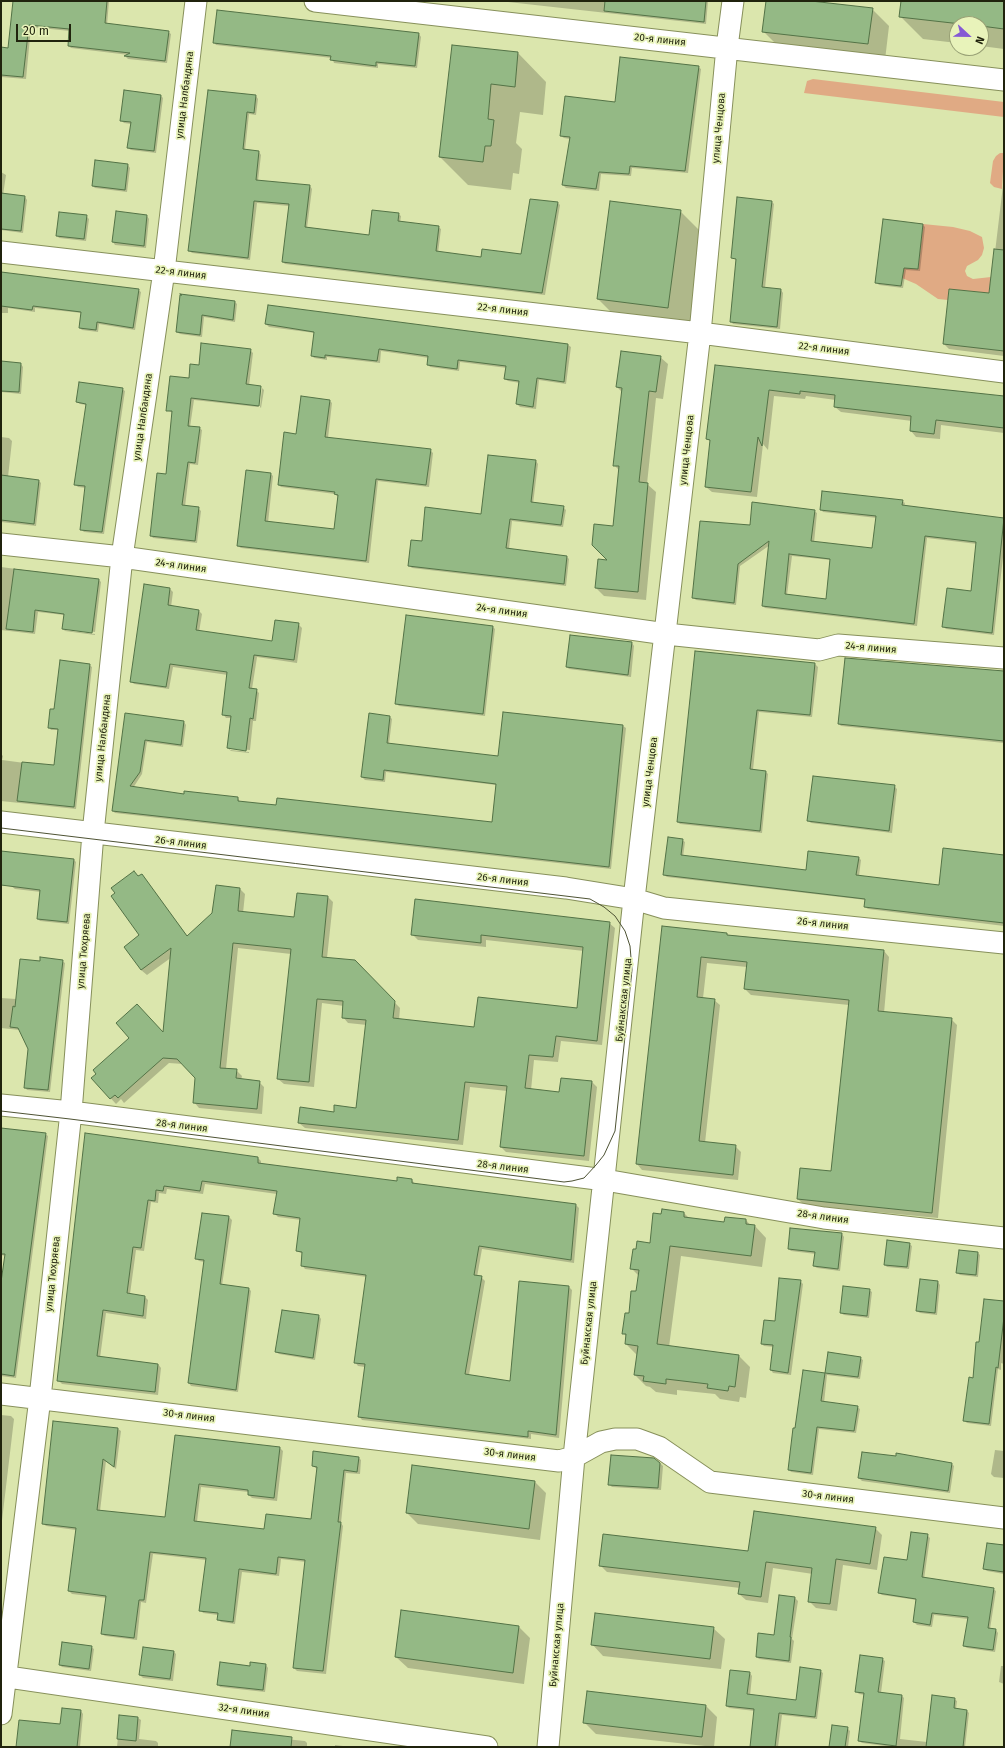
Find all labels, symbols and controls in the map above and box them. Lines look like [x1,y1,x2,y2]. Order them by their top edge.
scale bar [18,16,73,42]
north arrow [949,16,989,56]
text: 20 m [23,24,49,38]
street label: 20-я линия [634,31,686,49]
text: N [972,34,987,46]
street label: улица Налбандяна [174,51,196,139]
street label: улица Ченцова [710,92,728,164]
street label: 22-я линия [155,264,207,282]
street label: 22-я линия [477,301,529,319]
street label: 22-я линия [798,340,850,358]
street label: улица Налбандяна [131,373,155,461]
street label: улица Ченцова [677,414,697,486]
street label: 24-я линия [155,556,207,576]
street label: 24-я линия [476,601,528,621]
street label: 24-я линия [845,640,897,656]
street label: улица Налбандяна [92,694,114,782]
street label: улица Ченцова [640,736,660,808]
street label: 26-я линия [155,834,207,852]
street label: 26-я линия [477,871,529,889]
street label: улица Тюхряева [75,913,93,989]
street label: 26-я линия [797,915,849,933]
street label: Буйнакская улица [614,957,634,1043]
street label: 28-я линия [156,1117,208,1135]
street label: 28-я линия [477,1158,529,1176]
street label: 28-я линия [797,1207,849,1227]
street label: улица Тюхряева [43,1236,63,1312]
street label: Буйнакская улица [579,1280,599,1366]
street label: 30-я линия [163,1407,215,1425]
street label: 30-я линия [484,1446,536,1464]
street label: 30-я линия [802,1488,854,1506]
street label: Буйнакская улица [547,1602,567,1688]
street label: 32-я линия [218,1702,270,1720]

